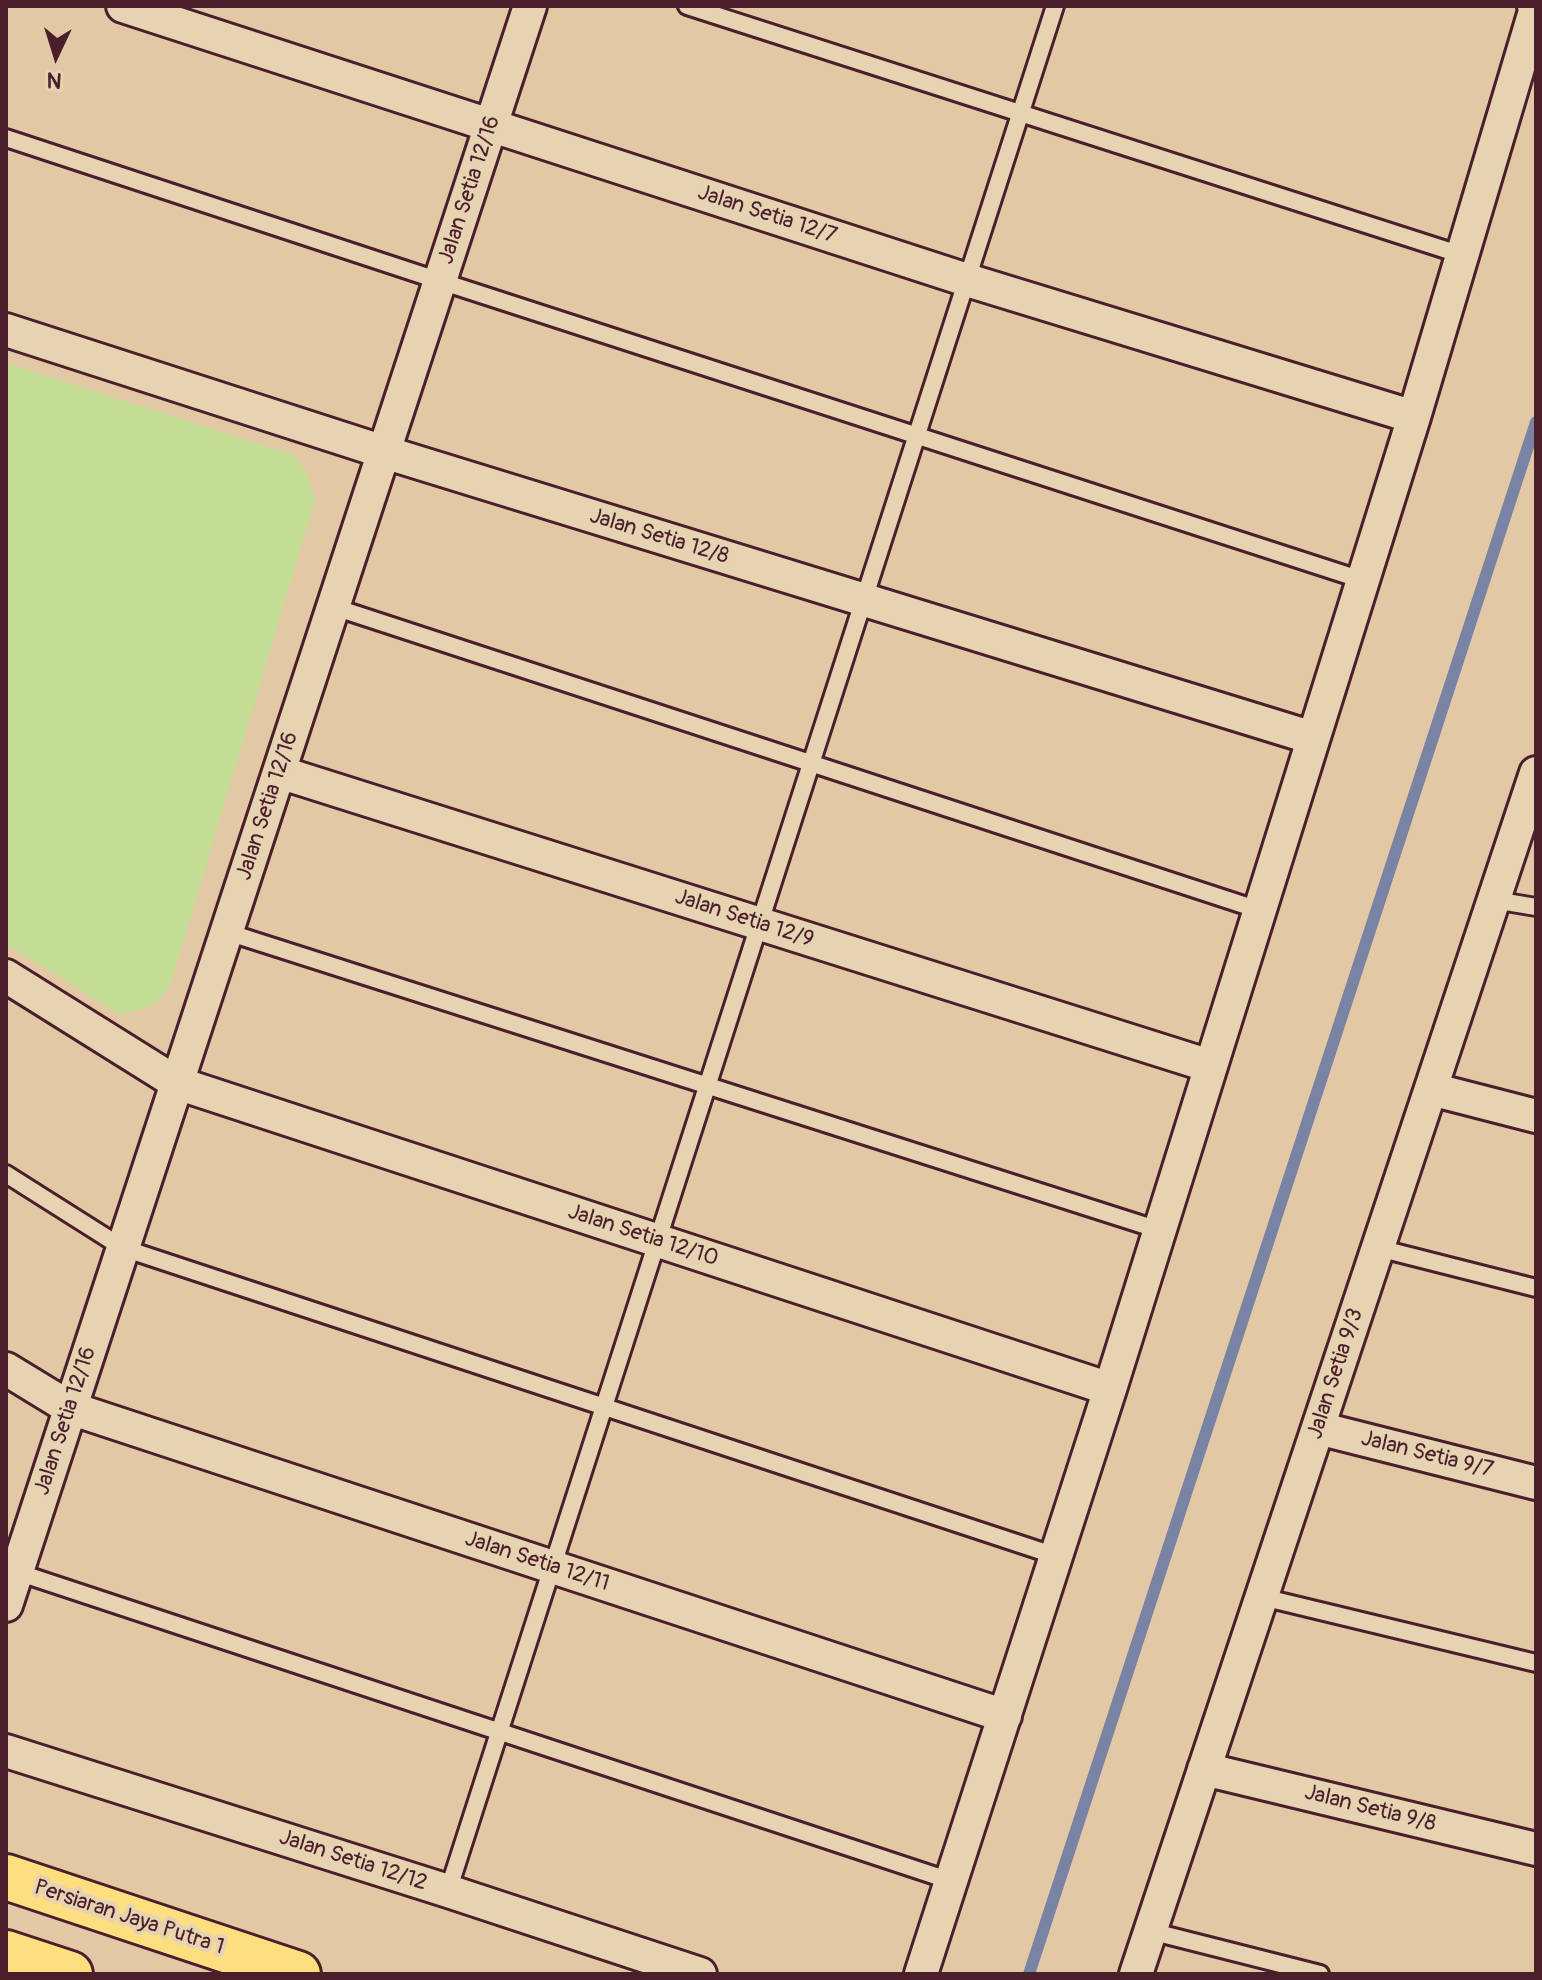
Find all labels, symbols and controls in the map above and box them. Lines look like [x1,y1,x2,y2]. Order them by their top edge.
north arrow [16,16,96,96]
text: N [46,65,63,94]
street label: Jalan Setia 12/16 [434,112,506,268]
street label: Jalan Setia 12/7 [694,180,840,250]
street label: Jalan Setia 12/8 [586,503,732,571]
street label: Jalan Setia 12/16 [232,728,304,884]
street label: Jalan Setia 12/9 [671,884,817,954]
street label: Jalan Setia 12/10 [564,1199,722,1273]
street label: Jalan Setia 9/3 [1302,1305,1370,1443]
street label: Jalan Setia 12/16 [30,1343,102,1499]
street label: Jalan Setia 9/7 [1358,1426,1496,1484]
street label: Jalan Setia 12/11 [461,1526,613,1598]
street label: Jalan Setia 9/8 [1302,1780,1438,1838]
street label: Jalan Setia 12/12 [276,1825,430,1897]
street label: Persiaran Jaya Putra 1 [31,1875,227,1961]

